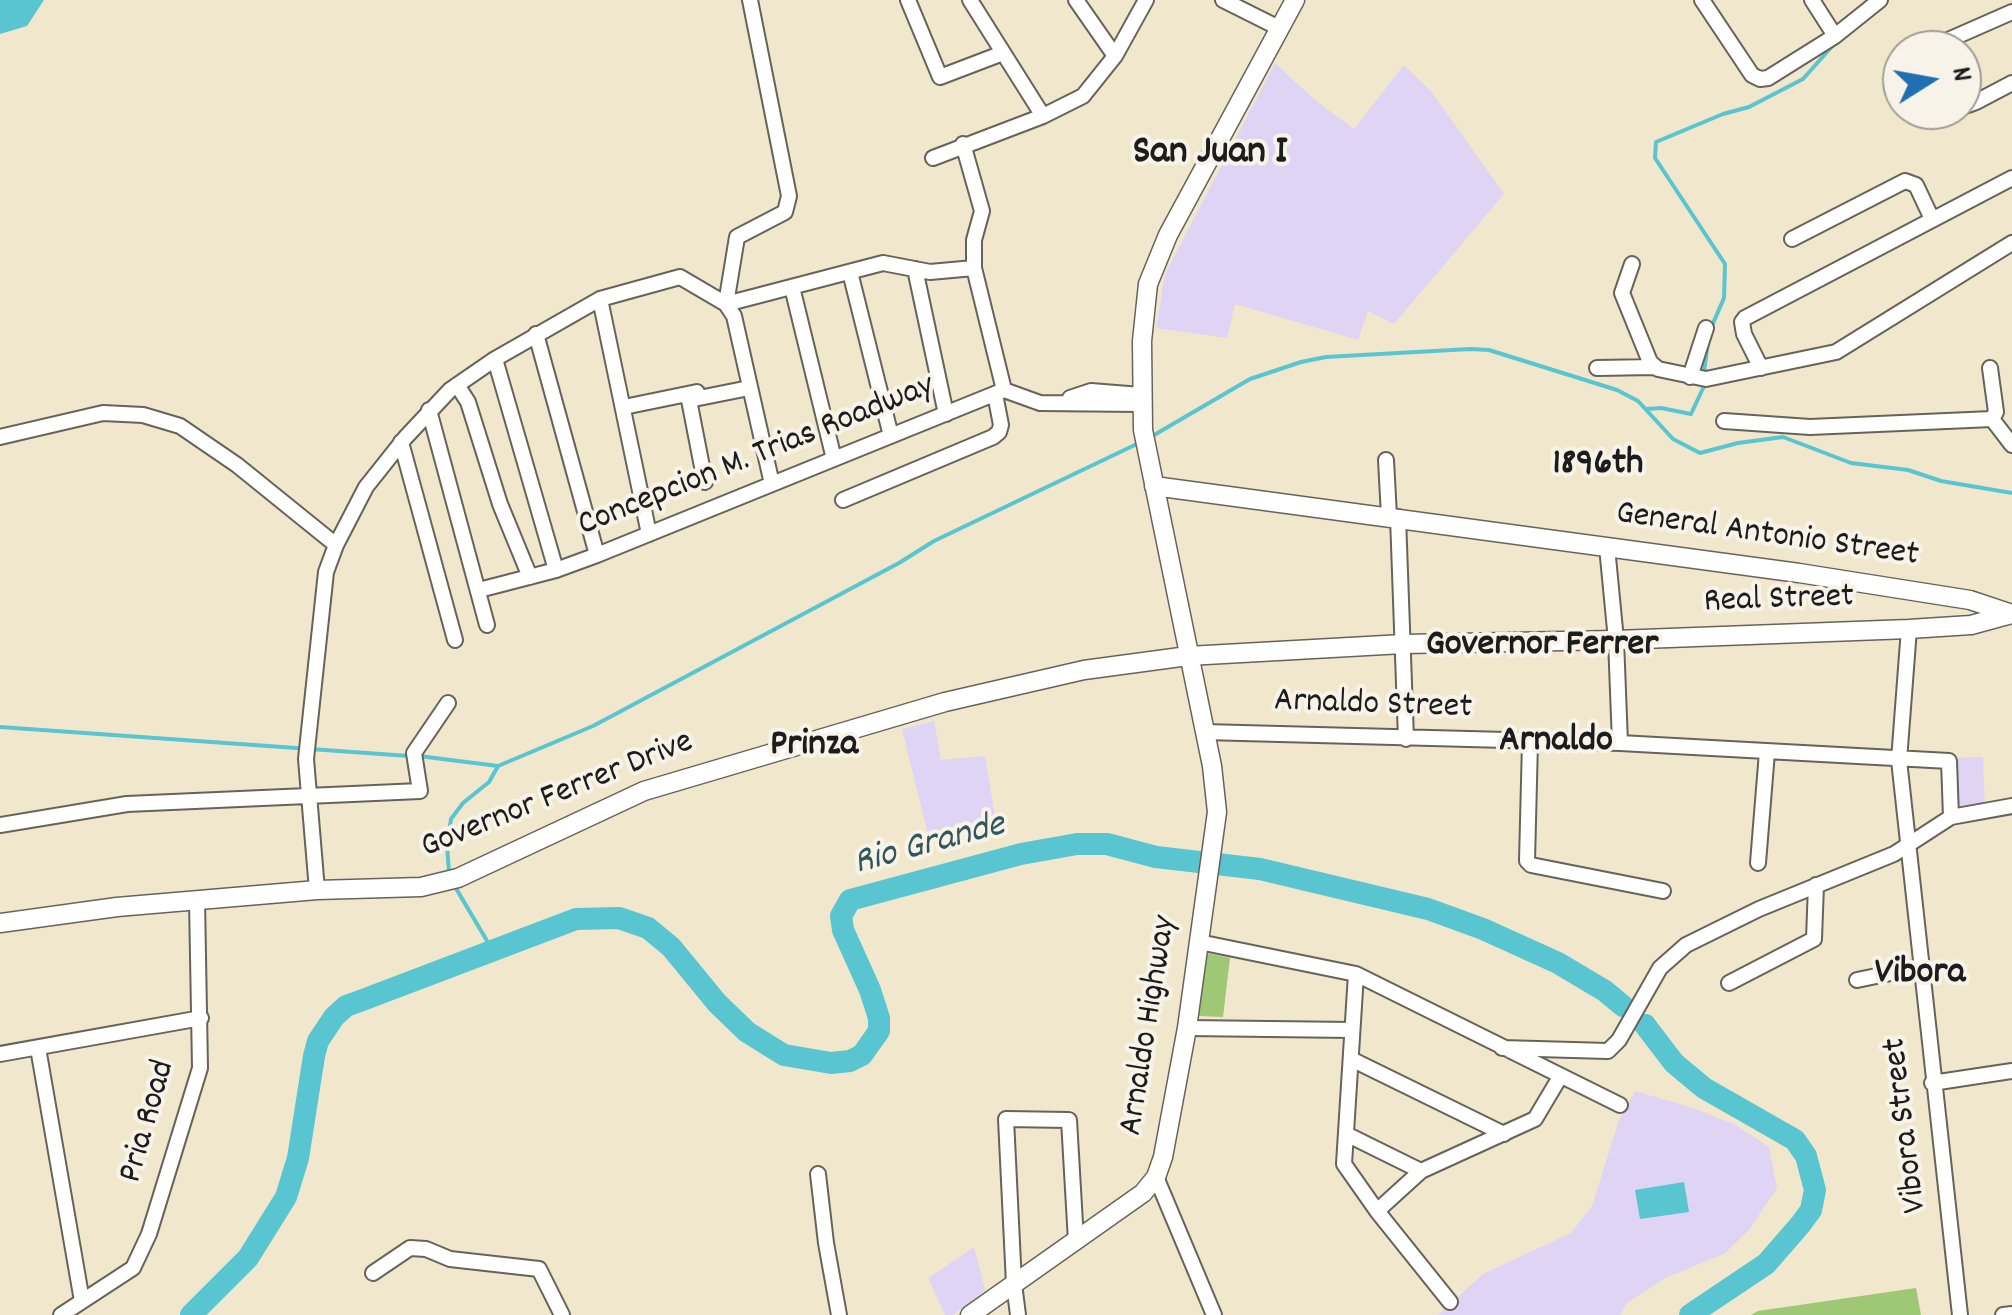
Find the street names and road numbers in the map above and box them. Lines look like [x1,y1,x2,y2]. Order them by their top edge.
street label: Concepcion M. Trias Roadway [573,367,941,549]
street label: General Antonio Street [1613,495,1921,579]
street label: Real Street [1703,578,1855,626]
street label: Arnaldo Street [1273,683,1473,731]
street label: Governor Ferrer Drive [416,723,700,871]
street label: Arnaldo Highway [1113,913,1189,1139]
street label: Vibora Street [1876,1035,1940,1215]
street label: Pria Road [113,1056,187,1188]

